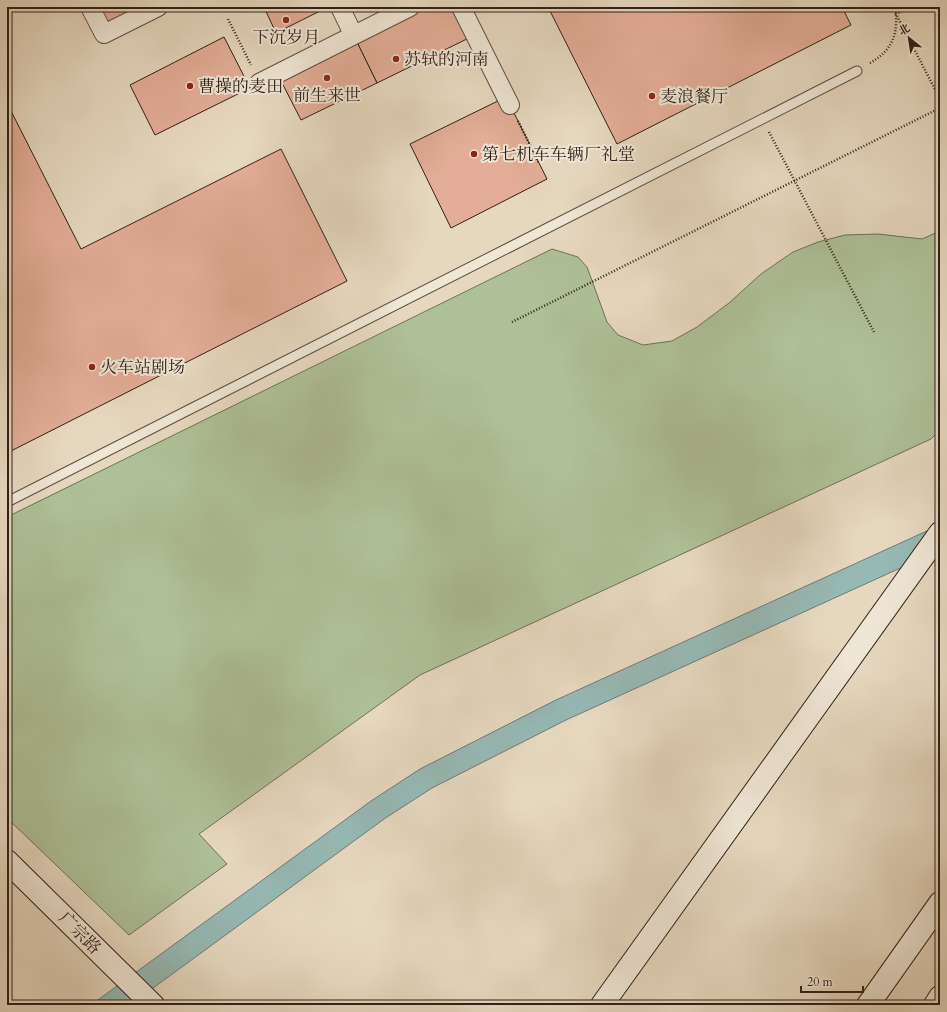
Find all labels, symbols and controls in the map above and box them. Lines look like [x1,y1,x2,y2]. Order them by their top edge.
marker: 下沉岁月 [281,15,291,25]
north arrow [889,18,929,58]
text: 北 [896,21,913,39]
place label: 下沉岁月 [252,26,320,49]
place label: 苏轼的河南 [404,48,489,71]
marker: 苏轼的河南 [391,54,401,64]
marker: 前生来世 [322,73,332,83]
place label: 曹操的麦田 [198,75,283,98]
marker: 曹操的麦田 [185,81,195,91]
place label: 前生来世 [293,84,361,107]
place label: 麦浪餐厅 [660,85,728,108]
marker: 麦浪餐厅 [647,91,657,101]
place label: 第七机车车辆厂礼堂 [482,143,635,166]
marker: 第七机车车辆厂礼堂 [469,149,479,159]
place label: 火车站剧场 [100,356,185,379]
marker: 火车站剧场 [87,362,97,372]
street label: 广宗路 [54,907,106,959]
scale bar [801,968,863,994]
text: 20 m [807,974,834,990]

